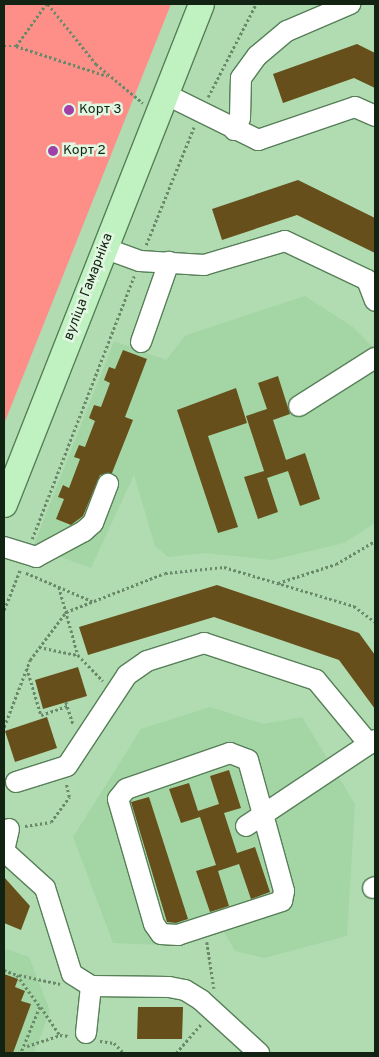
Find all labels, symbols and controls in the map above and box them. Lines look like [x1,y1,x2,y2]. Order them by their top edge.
place label: Корт 3 [79,102,122,118]
marker: Корт 3 [63,104,75,116]
place label: Корт 2 [63,143,106,159]
marker: Корт 2 [47,145,59,157]
street label: вуліца Гамарніка [61,231,117,343]

